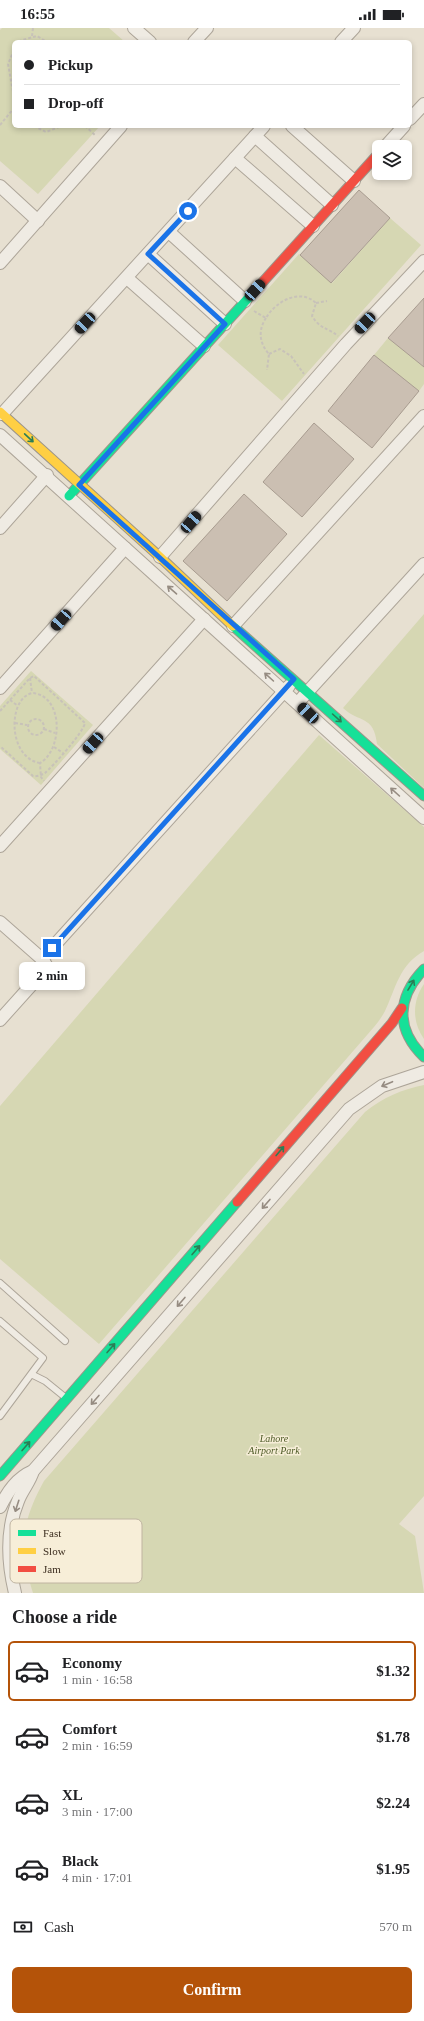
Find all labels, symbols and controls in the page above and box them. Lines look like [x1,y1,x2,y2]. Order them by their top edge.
text: 16:55 [20,6,55,22]
text: Pickup [48,57,93,73]
text: Drop-off [48,95,104,111]
map controls [372,140,412,180]
button: layers [372,140,412,180]
route start [179,202,197,220]
car [243,277,267,303]
car [72,310,98,336]
car [352,310,378,336]
one-way arrow [24,434,34,443]
car [179,509,203,535]
one-way arrow [167,586,178,595]
car [49,607,73,633]
one-way arrow [264,673,274,682]
car [295,700,321,726]
one-way arrow [332,713,342,723]
car [81,730,105,756]
one-way arrow [390,787,400,796]
route end [43,939,61,957]
callout: 2 min [19,962,85,990]
text: 2 min [36,968,68,983]
one-way arrow [407,979,415,991]
one-way arrow [382,1081,394,1089]
one-way arrow [276,1146,285,1157]
one-way arrow [261,1199,270,1209]
one-way arrow [191,1245,200,1255]
one-way arrow [176,1297,185,1308]
one-way arrow [106,1343,115,1353]
one-way arrow [91,1395,100,1405]
park label: Lahore Airport Park [247,1433,300,1456]
one-way arrow [21,1441,30,1452]
one-way arrow [13,1499,20,1512]
legend [10,1519,142,1583]
text: Fast [43,1527,61,1539]
text: Slow [43,1545,66,1557]
text: Jam [43,1563,61,1575]
text: Choose a ride [12,1607,117,1627]
icon: car [14,1653,50,1689]
text: Economy [62,1655,122,1671]
text: $1.32 [376,1663,410,1679]
text: 1 min · 16:58 [62,1672,132,1687]
icon: car [14,1719,50,1755]
text: Comfort [62,1721,117,1737]
text: $1.78 [376,1729,410,1745]
text: 2 min · 16:59 [62,1738,132,1753]
icon: car [14,1785,50,1821]
text: XL [62,1787,83,1803]
text: $2.24 [376,1795,410,1811]
text: 3 min · 17:00 [62,1804,132,1819]
icon: car [14,1851,50,1887]
text: Black [62,1853,99,1869]
text: $1.95 [376,1861,410,1877]
text: 4 min · 17:01 [62,1870,132,1885]
icon: cash [12,1916,34,1938]
text: Cash [44,1919,74,1935]
text: 570 m [379,1919,412,1934]
button: Confirm [12,1967,412,2013]

